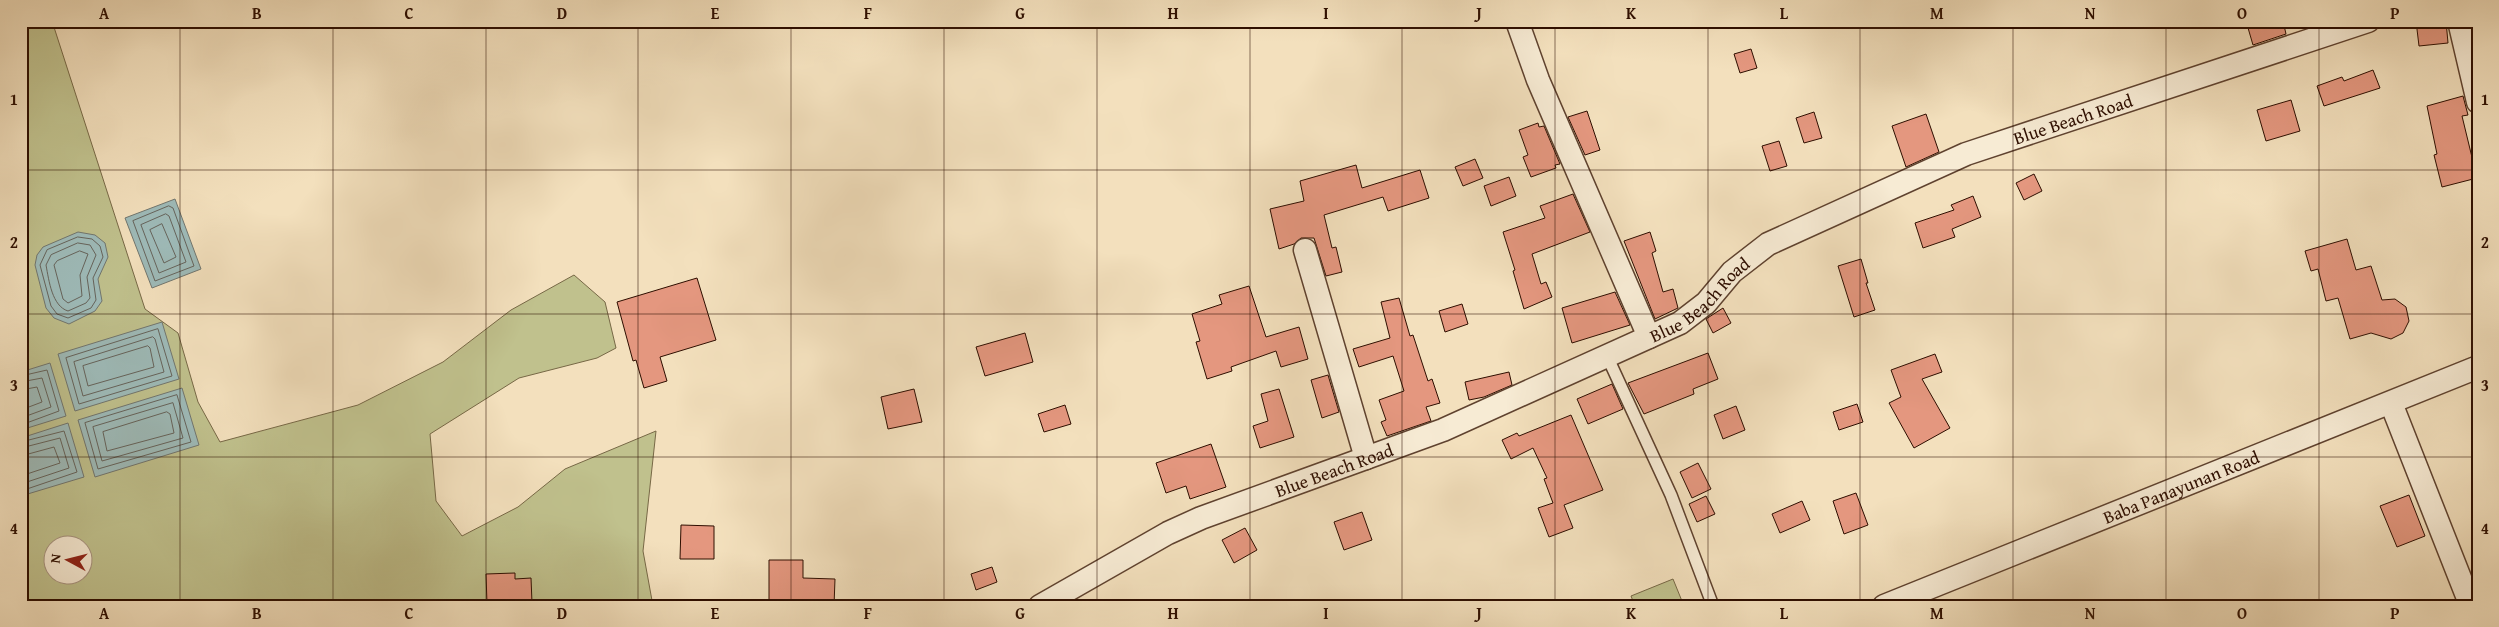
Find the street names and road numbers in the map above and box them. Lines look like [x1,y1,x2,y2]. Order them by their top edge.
street label: Blue Beach Road [2010,86,2136,151]
street label: Blue Beach Road [1645,250,1755,349]
street label: Blue Beach Road [1271,436,1397,504]
street label: Baba Panayunan Road [2099,443,2263,530]

